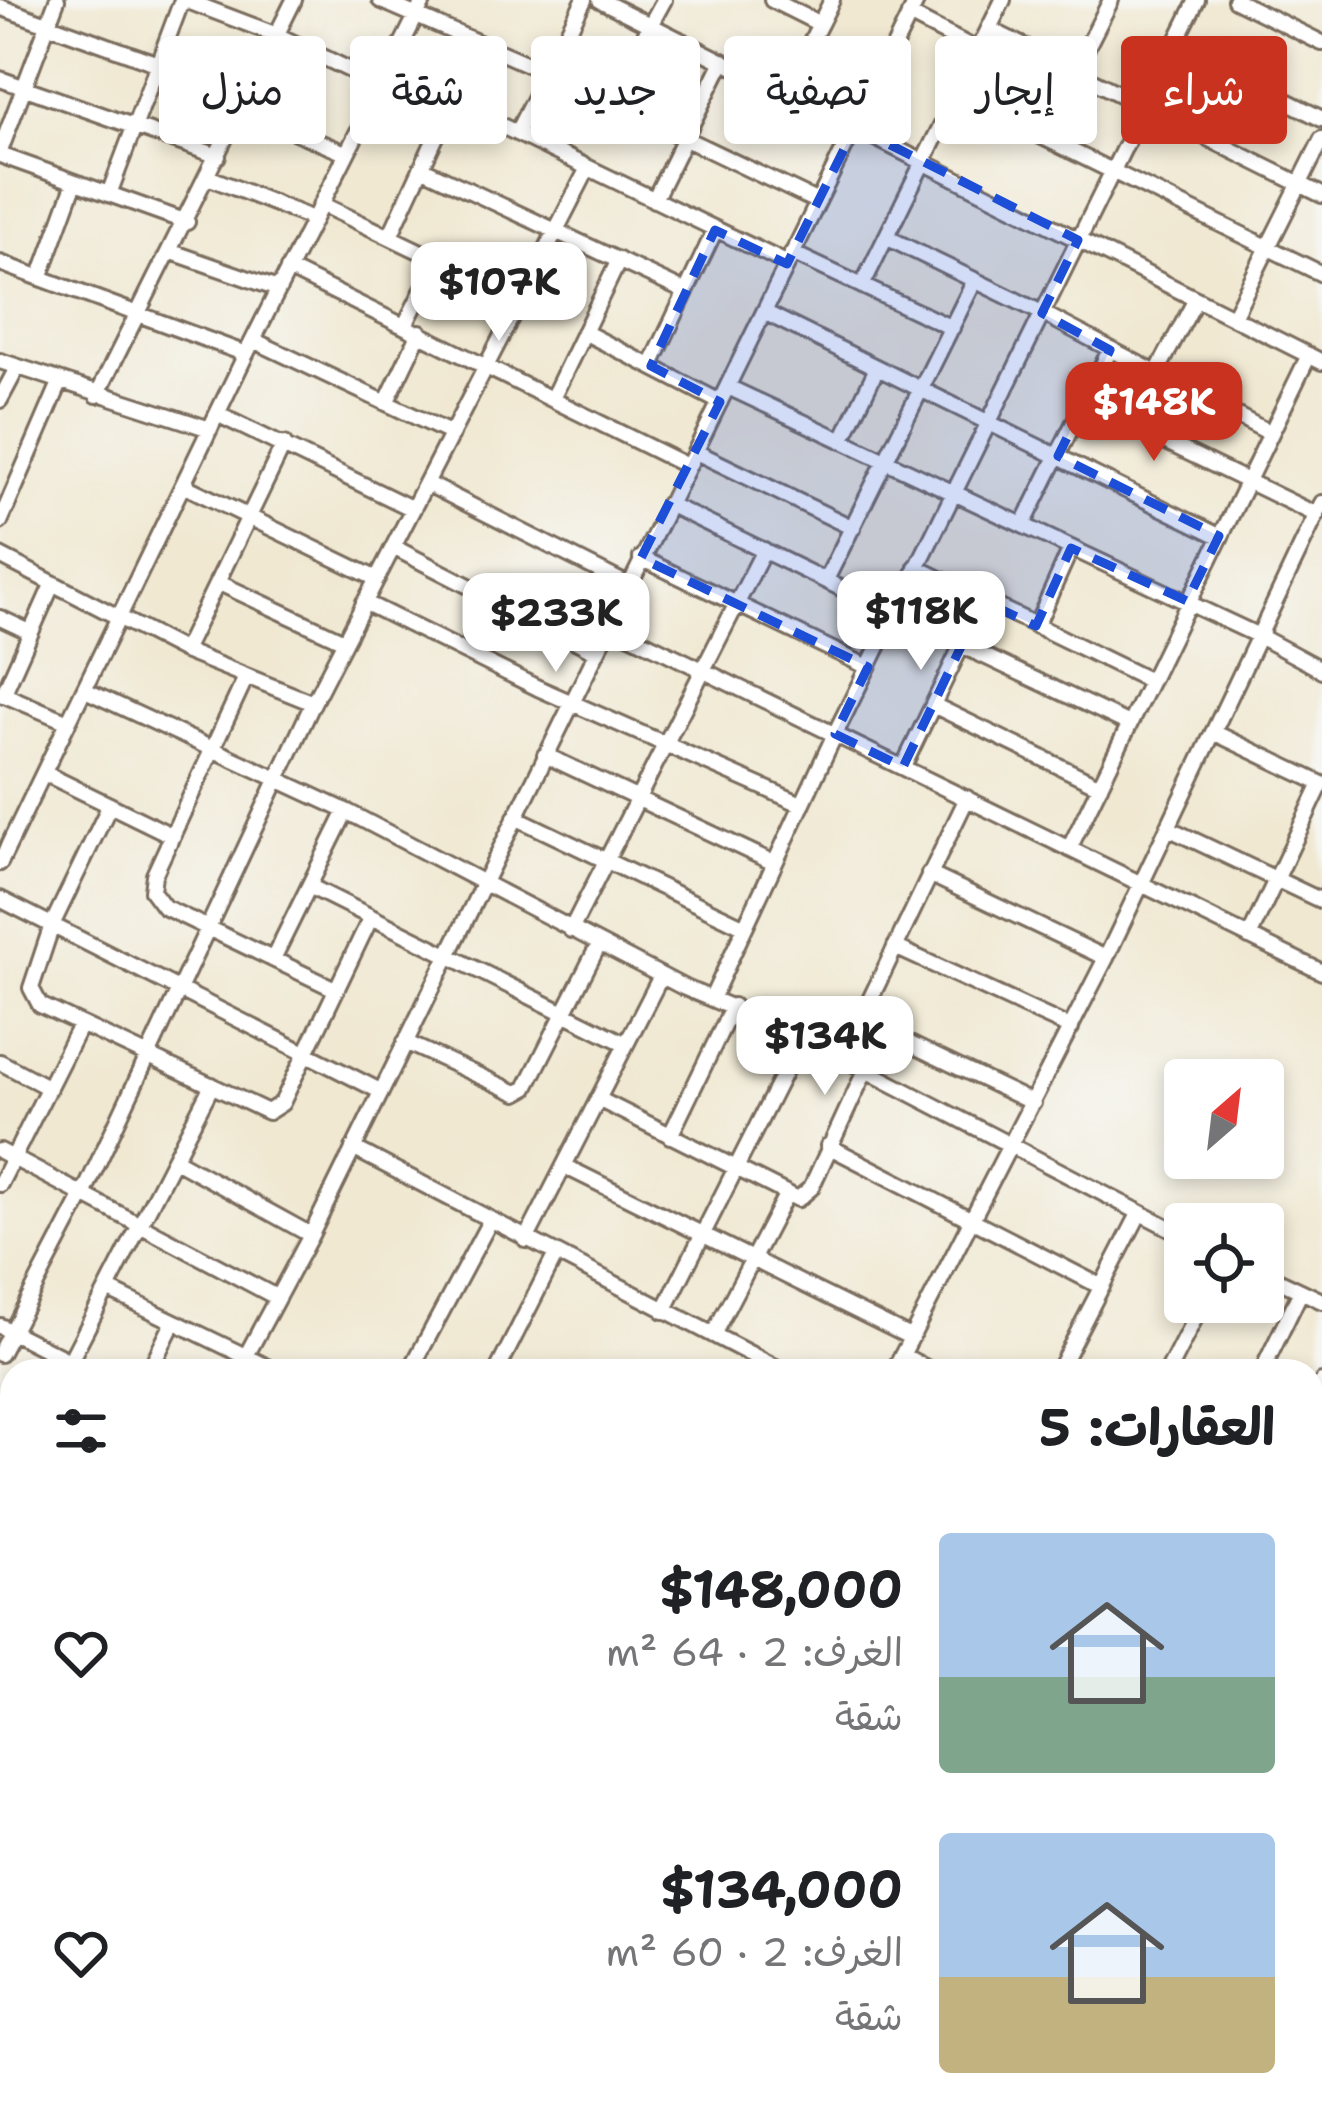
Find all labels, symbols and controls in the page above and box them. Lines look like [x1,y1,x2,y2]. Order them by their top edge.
chip: منزل [159,36,326,144]
chip: شقة [350,36,507,144]
chip: جديد [531,36,700,144]
chip: تصفية [724,36,911,144]
chip: إيجار [935,36,1097,144]
chip: شراء [1121,36,1287,144]
pin: $107K [415,242,583,344]
text: $107K [438,255,560,307]
pin: $148K [1070,362,1238,464]
text: $148K [1092,375,1216,427]
pin: $118K [837,571,1005,673]
pin: $233K [472,573,640,675]
text: $118K [864,584,978,636]
text: $233K [490,586,623,638]
pin: $134K [741,996,909,1098]
text: $134K [763,1009,887,1061]
north arrow [1164,1059,1284,1179]
map controls [1164,1059,1284,1323]
button: locate [1164,1203,1284,1323]
text: العقارات: 5 [1039,1393,1275,1461]
icon: filters [48,1398,114,1464]
text: $148,000 [659,1555,903,1623]
icon: home [1035,1581,1179,1725]
icon: heart [48,1620,114,1686]
text: الغرف: 2 · 64 m² [606,1626,903,1678]
text: شقة [835,1690,903,1742]
text: $134,000 [660,1855,903,1923]
icon: home [1035,1881,1179,2025]
icon: heart [48,1920,114,1986]
text: الغرف: 2 · 60 m² [606,1926,903,1978]
text: شقة [835,1990,903,2042]

